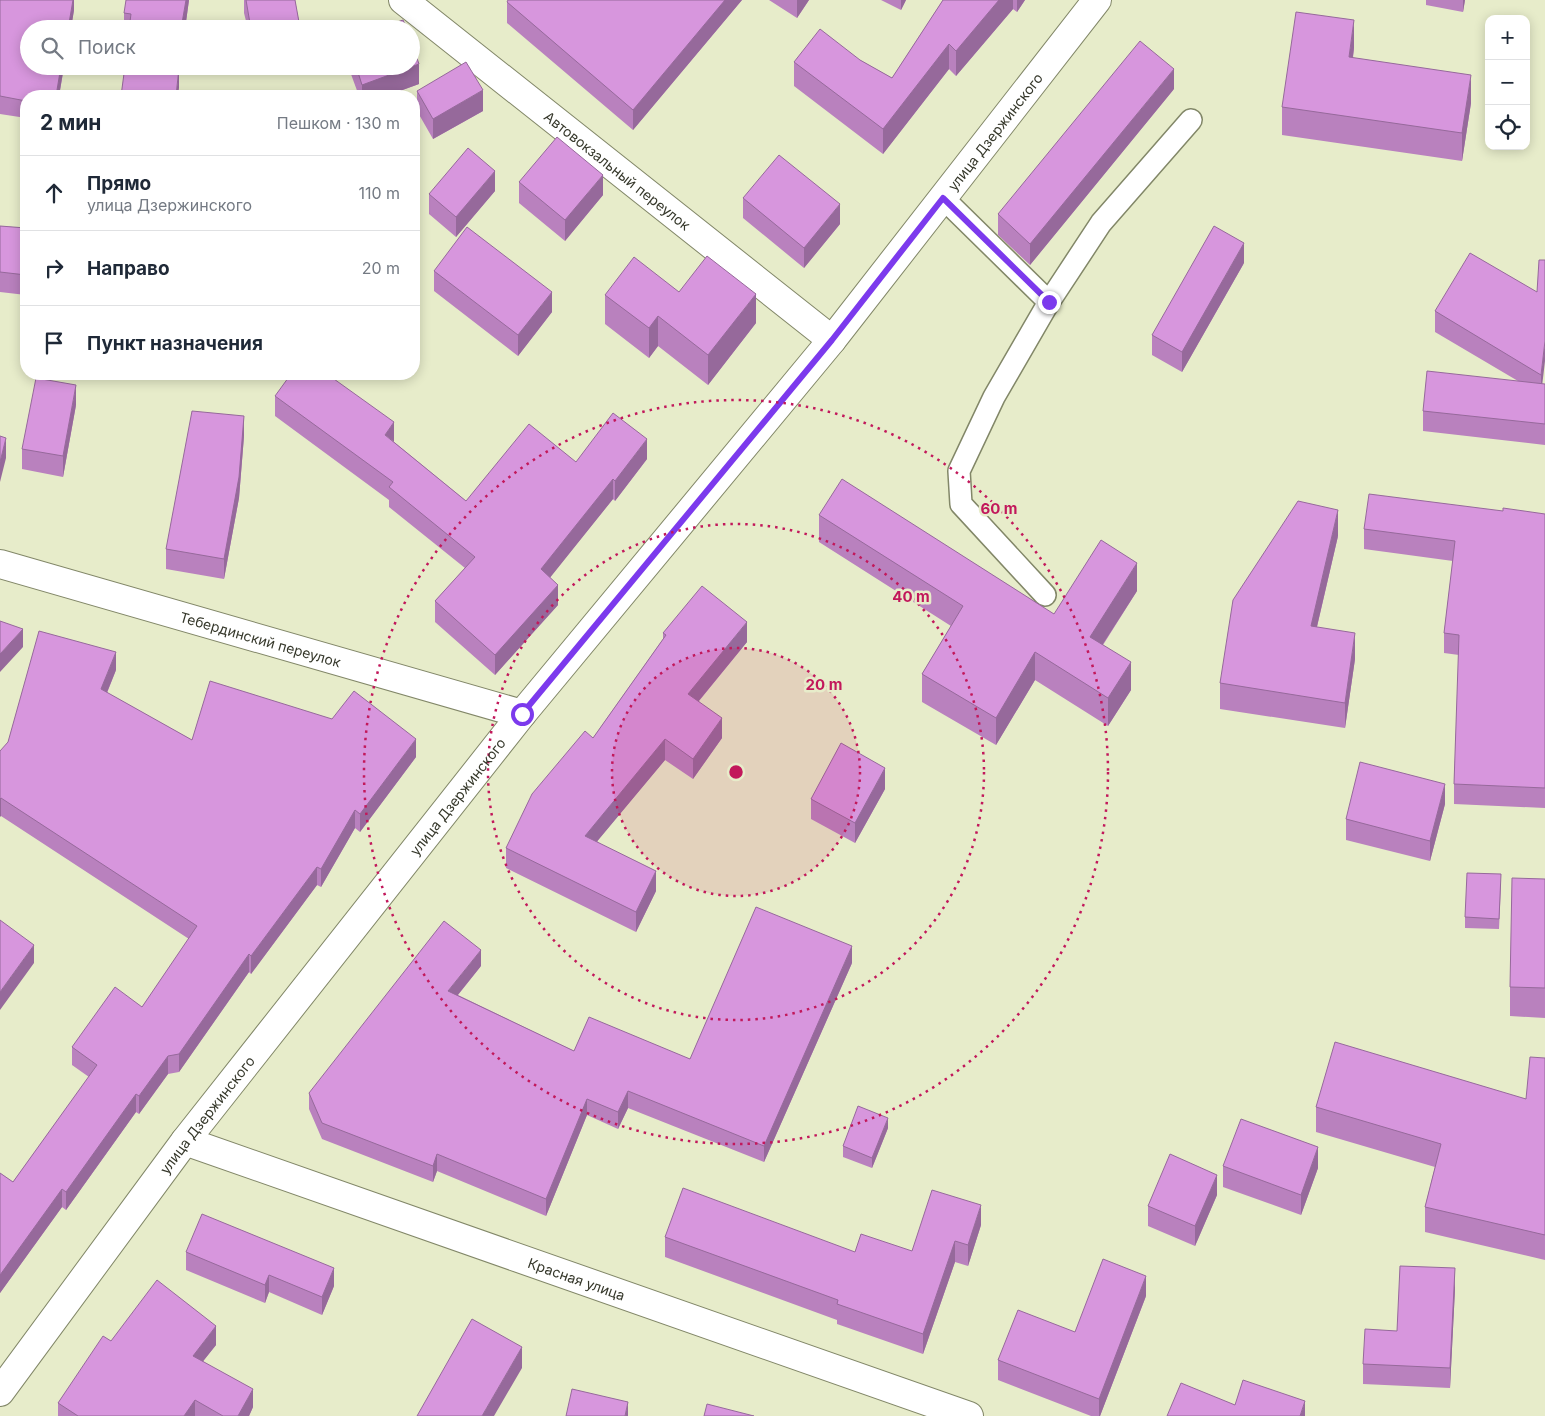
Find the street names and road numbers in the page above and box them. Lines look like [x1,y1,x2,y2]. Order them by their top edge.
street label: улица Дзержинского [943,69,1046,194]
street label: Автовокзальный переулок [541,107,694,233]
street label: Тебердинский переулок [178,608,343,670]
street label: улица Дзержинского [406,734,509,858]
street label: улица Дзержинского [156,1052,258,1177]
street label: Красная улица [526,1254,627,1303]

